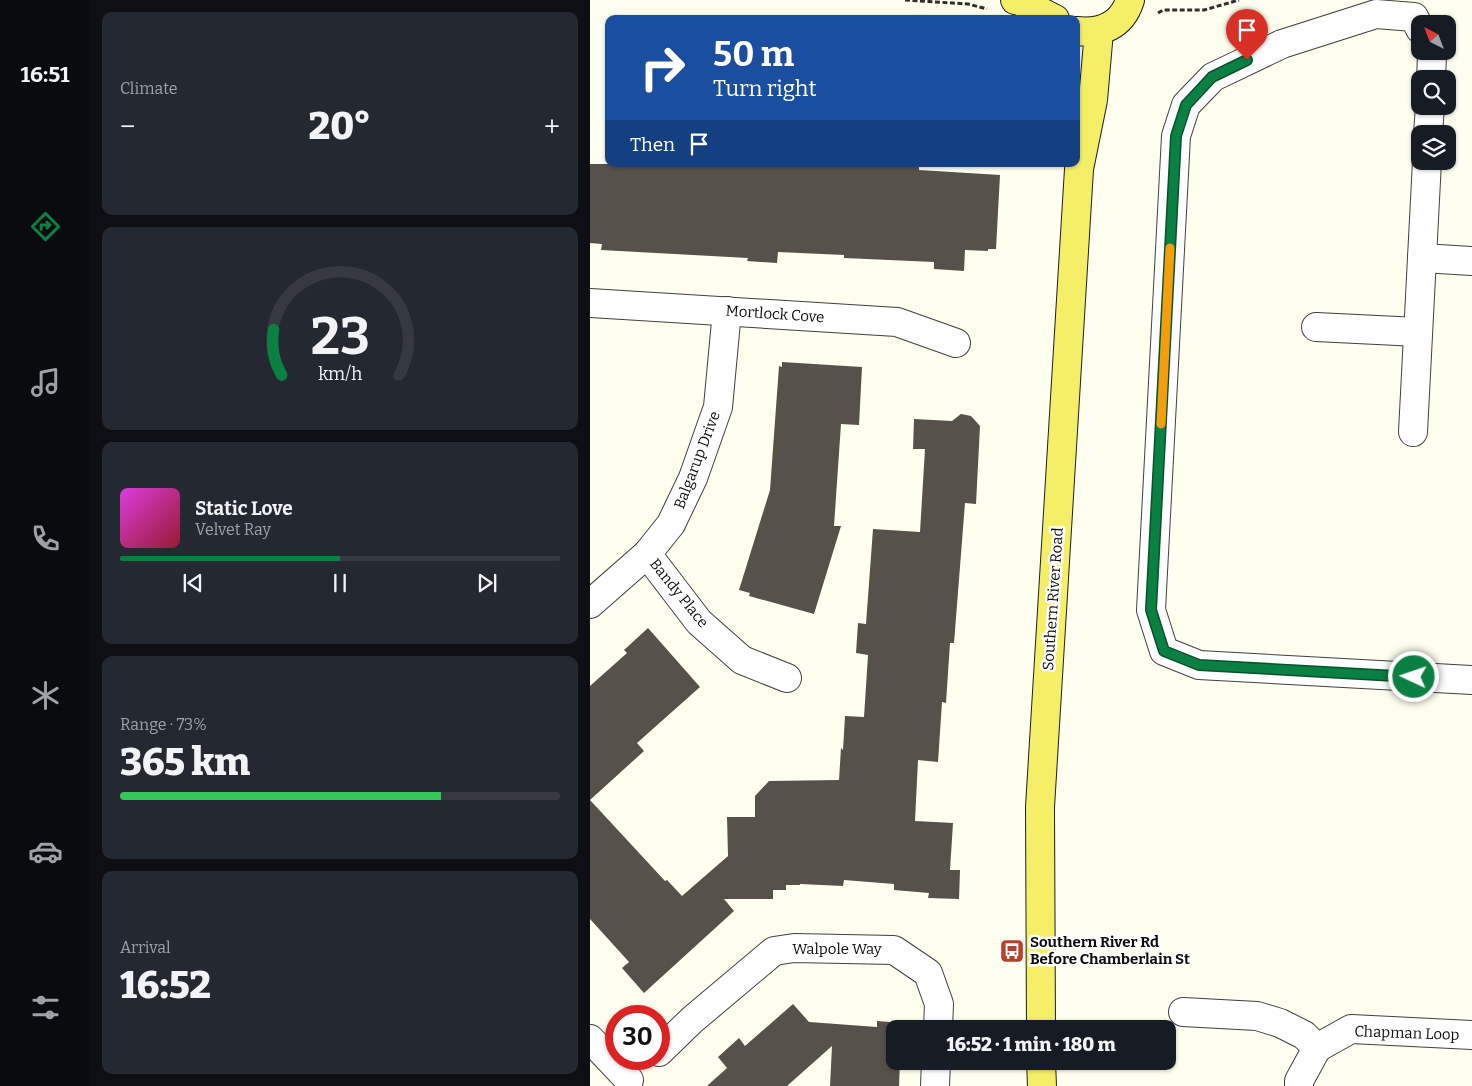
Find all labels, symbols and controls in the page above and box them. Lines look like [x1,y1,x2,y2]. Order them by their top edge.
pin [1226,9,1268,60]
north arrow [1411,15,1456,60]
map controls [1411,15,1456,170]
icon: arrive [1233,16,1261,44]
text: 50 m [713,33,794,75]
icon: right [630,35,695,100]
text: 16:51 [21,61,69,88]
button: search [1411,70,1456,115]
text: Turn right [713,75,816,102]
text: Climate [120,79,178,98]
text: 20° [309,103,371,149]
text: − [120,110,135,143]
text: + [544,110,560,143]
button: layers [1411,125,1456,170]
icon: arrive [685,130,713,158]
text: Then [630,133,675,156]
icon: directions [28,209,63,244]
street label: Mortlock Cove [725,302,825,326]
text: 23 [310,305,370,368]
text: km/h [318,363,362,385]
icon: music [28,365,63,400]
street label: Balgarup Drive [670,409,724,511]
text: Static Love [195,497,293,520]
text: Velvet Ray [195,520,271,539]
icon: phone [28,521,63,556]
street label: Southern River Road [1039,527,1067,671]
street label: Bandy Place [646,555,712,631]
icon: previous [179,569,207,597]
icon: pause [326,569,354,597]
icon: next [473,569,501,597]
position arrow [1387,650,1439,702]
icon: climate [28,678,63,713]
text: Range · 73% [120,715,207,734]
text: 365 km [120,739,250,785]
icon: car [28,834,63,869]
place label: Southern River Rd Before Chamberlain St [1030,933,1190,968]
text: Arrival [120,938,171,957]
bus stop icon: Southern River Rd Before Chamberlain St [999,938,1025,964]
street label: Walpole Way [792,940,882,958]
text: 16:52 [120,962,211,1008]
icon: filters [28,990,63,1025]
speed limit sign: 30 [605,1005,670,1070]
street label: Chapman Loop [1354,1022,1460,1044]
text: 16:52 · 1 min · 180 m [946,1033,1116,1056]

